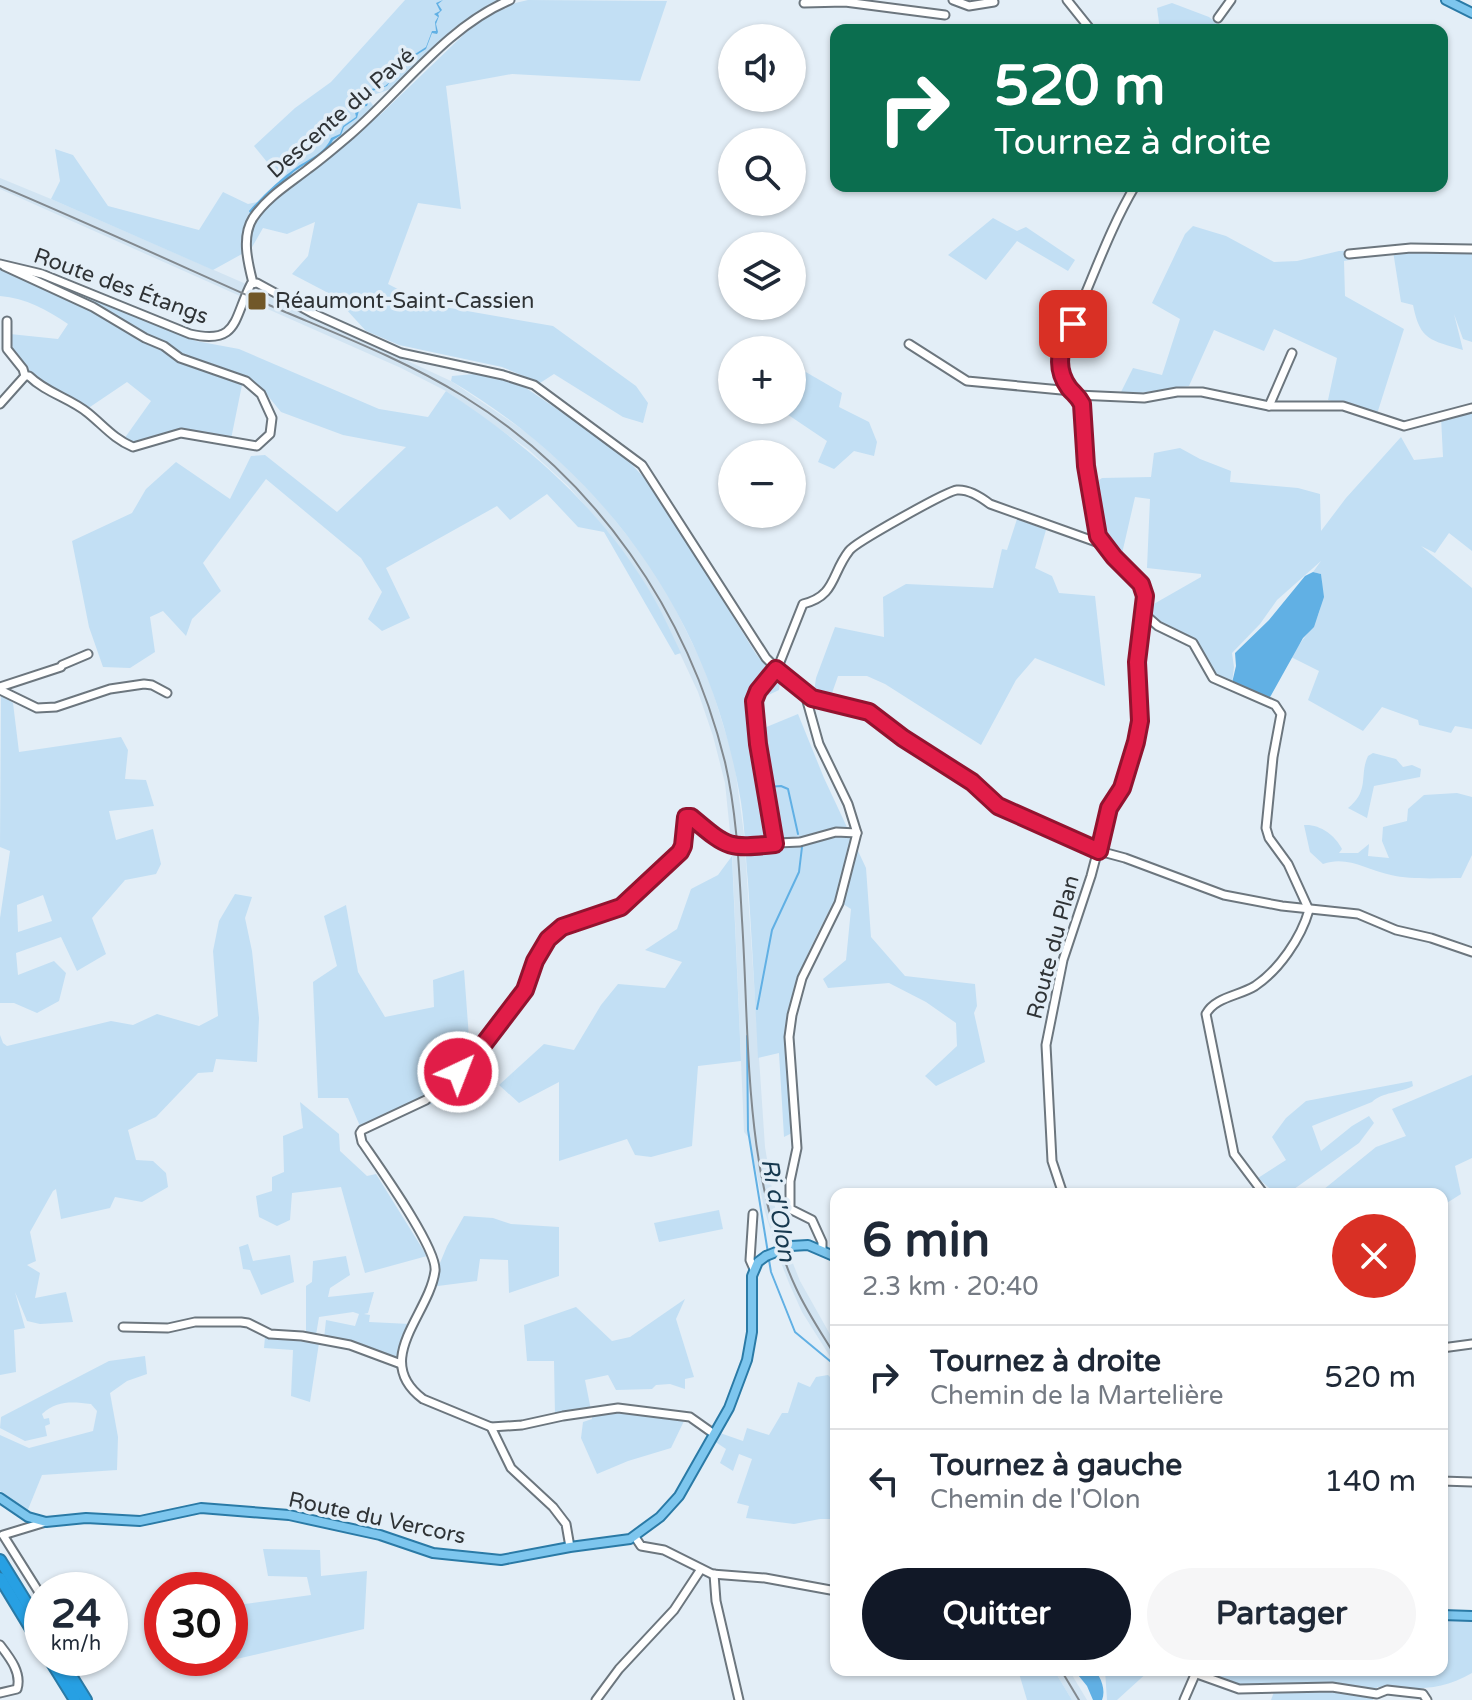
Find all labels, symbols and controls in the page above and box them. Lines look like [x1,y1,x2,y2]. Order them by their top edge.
map controls [718,24,806,528]
button: sound [718,24,806,112]
street label: Descente du Pavé [262,42,420,184]
text: 520 m [994,53,1165,120]
icon: right [862,56,966,160]
text: Tournez à droite [994,121,1271,164]
button: search [718,128,806,216]
button: layers [718,232,806,320]
street label: Route des Étangs [30,241,212,330]
place label: Réaumont-Saint-Cassien [275,288,534,314]
marker: Réaumont-Saint-Cassien [246,290,268,312]
pin [1039,290,1107,358]
icon: arrive [1051,302,1095,346]
button: + [718,336,806,424]
button: − [718,440,806,528]
street label: Route du Plan [1021,872,1085,1022]
position arrow [416,1030,500,1114]
water label: Ri d'Olon [755,1156,802,1265]
text: 6 min [862,1212,990,1270]
button: close [1332,1214,1416,1298]
text: 2.3 km · 20:40 [862,1271,1039,1302]
text: Tournez à droite [930,1343,1161,1380]
icon: right [862,1355,906,1399]
text: 520 m [1324,1359,1416,1396]
text: Chemin de la Martelière [930,1380,1223,1411]
text: Tournez à gauche [930,1447,1182,1484]
icon: left [862,1459,906,1503]
text: 140 m [1324,1463,1416,1500]
text: Chemin de l'Olon [930,1484,1141,1515]
street label: Route du Vercors [286,1487,468,1549]
button: Quitter [862,1568,1131,1660]
button: Partager [1147,1568,1416,1660]
speed limit sign: 30 [144,1572,248,1676]
text: 24 [51,1590,101,1638]
text: km/h [51,1632,101,1656]

